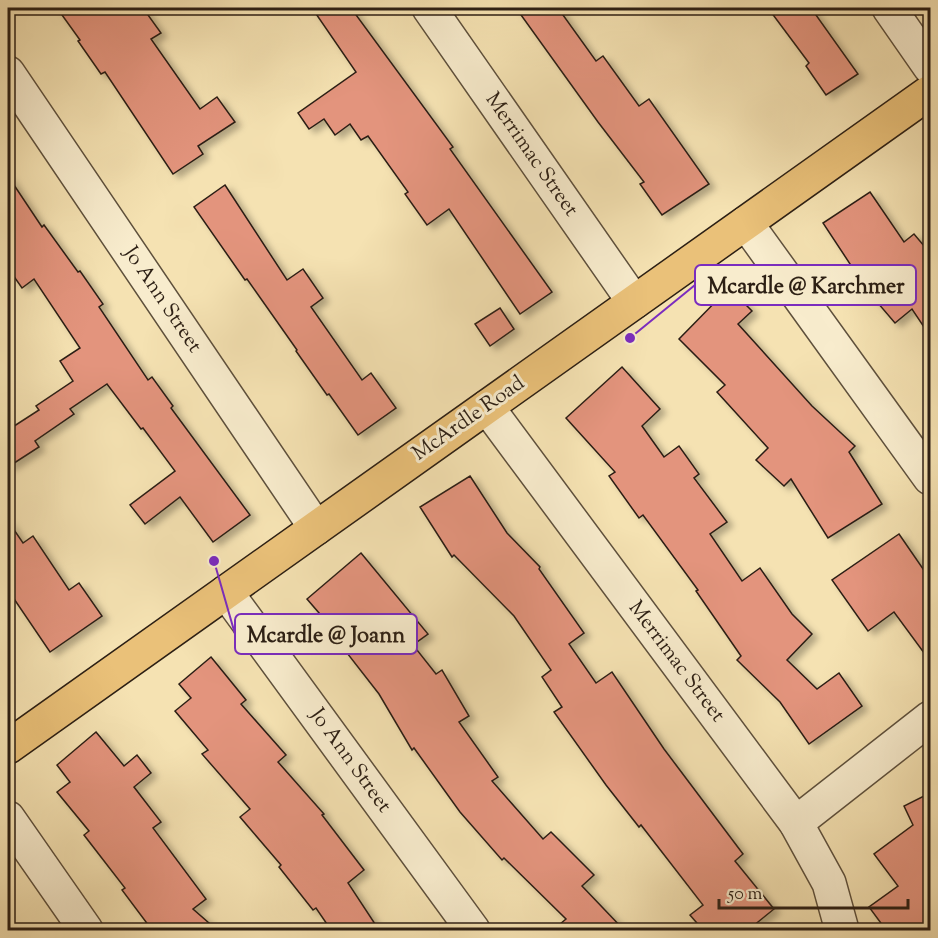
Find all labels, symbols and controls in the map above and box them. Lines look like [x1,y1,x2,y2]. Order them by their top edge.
street label: Merrimac Street [477,87,585,223]
street label: Jo Ann Street [115,240,209,359]
callout: Mcardle @ Karchmer [695,265,916,305]
text: Mcardle @ Karchmer [707,272,905,304]
street label: McArdle Road [407,369,531,469]
street label: Merrimac Street [620,595,732,729]
callout: Mcardle @ Joann [235,614,417,654]
text: Mcardle @ Joann [247,621,405,653]
street label: Jo Ann Street [301,702,398,819]
scale bar [719,872,908,910]
text: 50 m [727,882,763,908]

